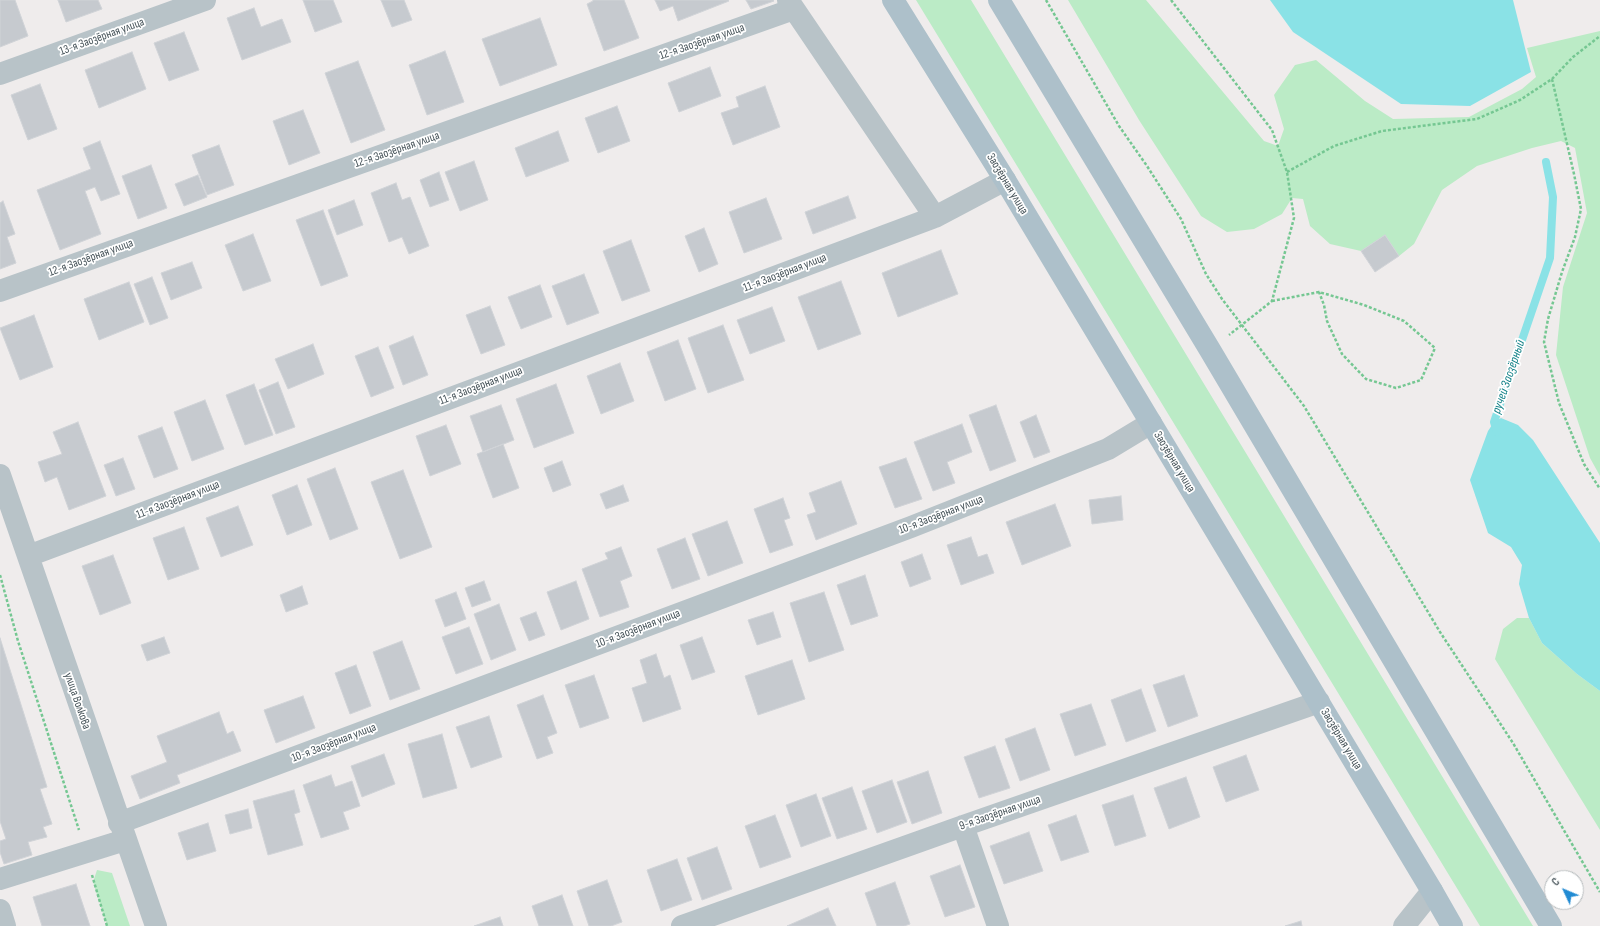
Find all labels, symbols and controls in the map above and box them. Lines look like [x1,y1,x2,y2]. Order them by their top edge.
street label: 13-я Заозёрная улица [58,15,146,59]
street label: 12-я Заозёрная улица [658,21,746,63]
street label: 12-я Заозёрная улица [353,129,441,171]
street label: Заозёрная улица [983,151,1031,217]
street label: 12-я Заозёрная улица [47,236,135,280]
street label: 11-я Заозёрная улица [741,251,829,295]
water label: ручей Заозёрный [1489,338,1529,416]
street label: 11-я Заозёрная улица [437,364,525,408]
street label: Заозёрная улица [1150,429,1198,495]
street label: 11-я Заозёрная улица [134,478,222,522]
street label: 10-я Заозёрная улица [897,492,985,538]
street label: 10-я Заозёрная улица [594,606,682,652]
street label: улица Волкова [61,671,93,731]
street label: Заозёрная улица [1317,706,1365,772]
street label: 10-я Заозёрная улица [290,720,378,766]
street label: 9-я Заозёрная улица [957,792,1043,834]
north arrow [1544,870,1584,910]
text: С [1549,875,1562,889]

